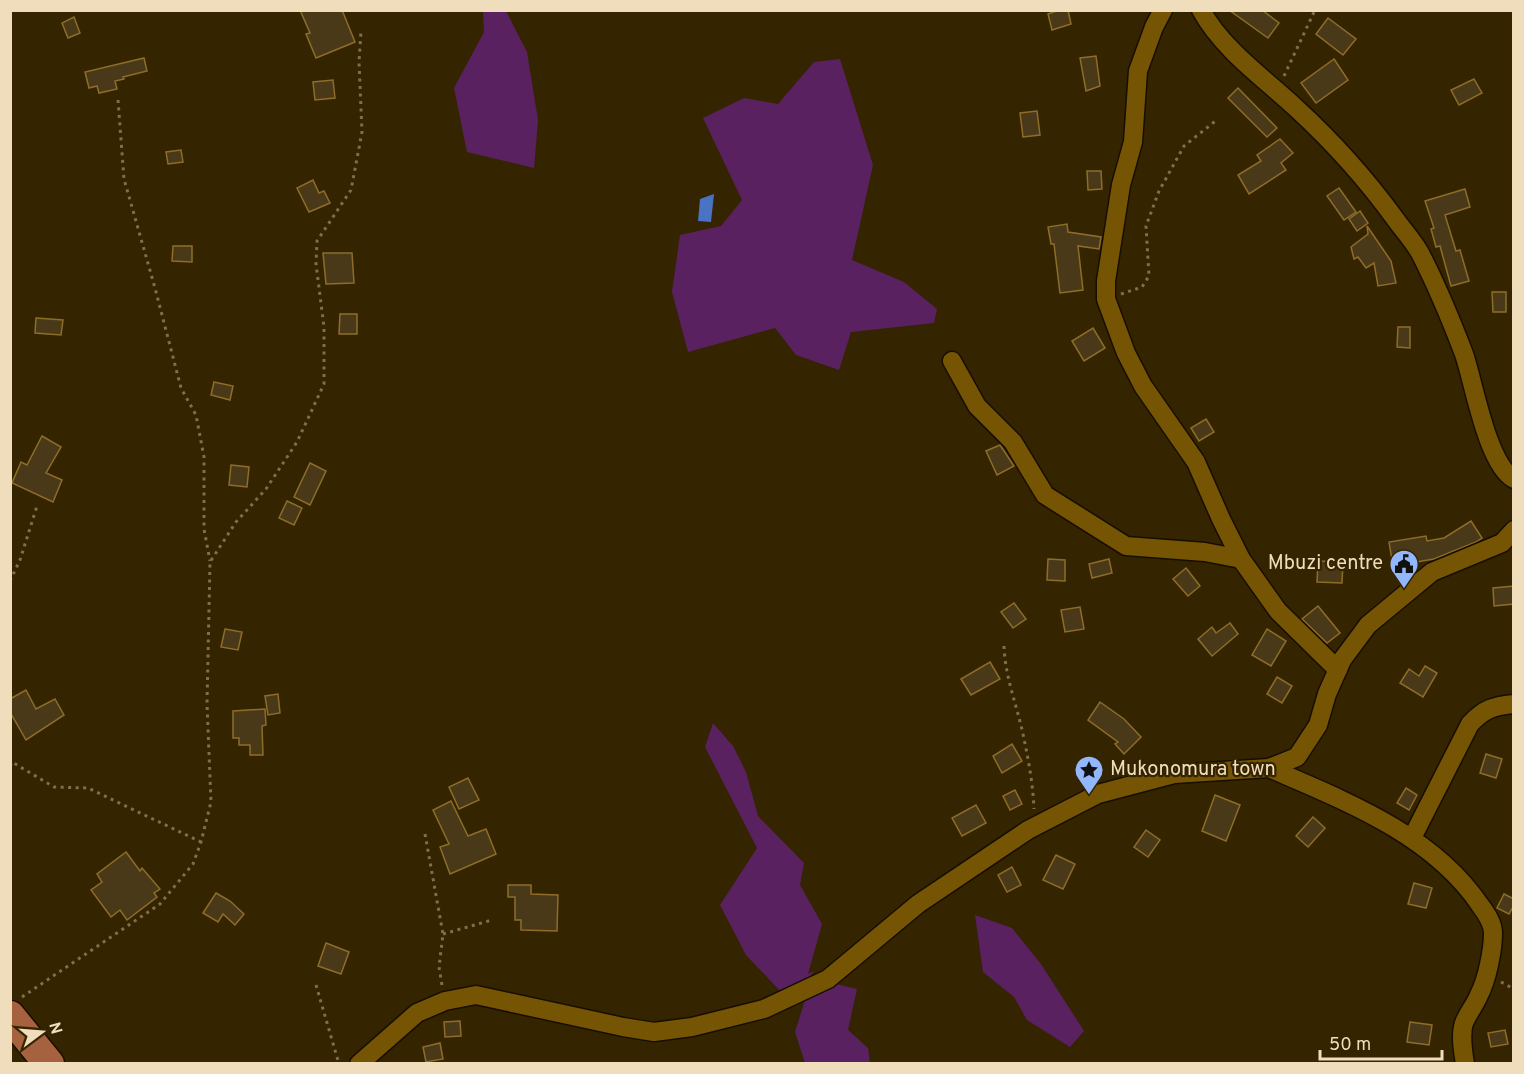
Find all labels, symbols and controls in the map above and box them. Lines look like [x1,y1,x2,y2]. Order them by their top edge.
public building icon: Mbuzi centre [1388,548,1420,590]
place label: Mbuzi centre [1268,551,1383,577]
place icon: Mukonomura town [1073,754,1105,796]
place label: Mukonomura town [1110,757,1276,783]
north arrow [12,1002,72,1062]
text: N [43,1020,66,1037]
scale bar [1320,1023,1442,1061]
text: 50 m [1329,1034,1371,1057]

